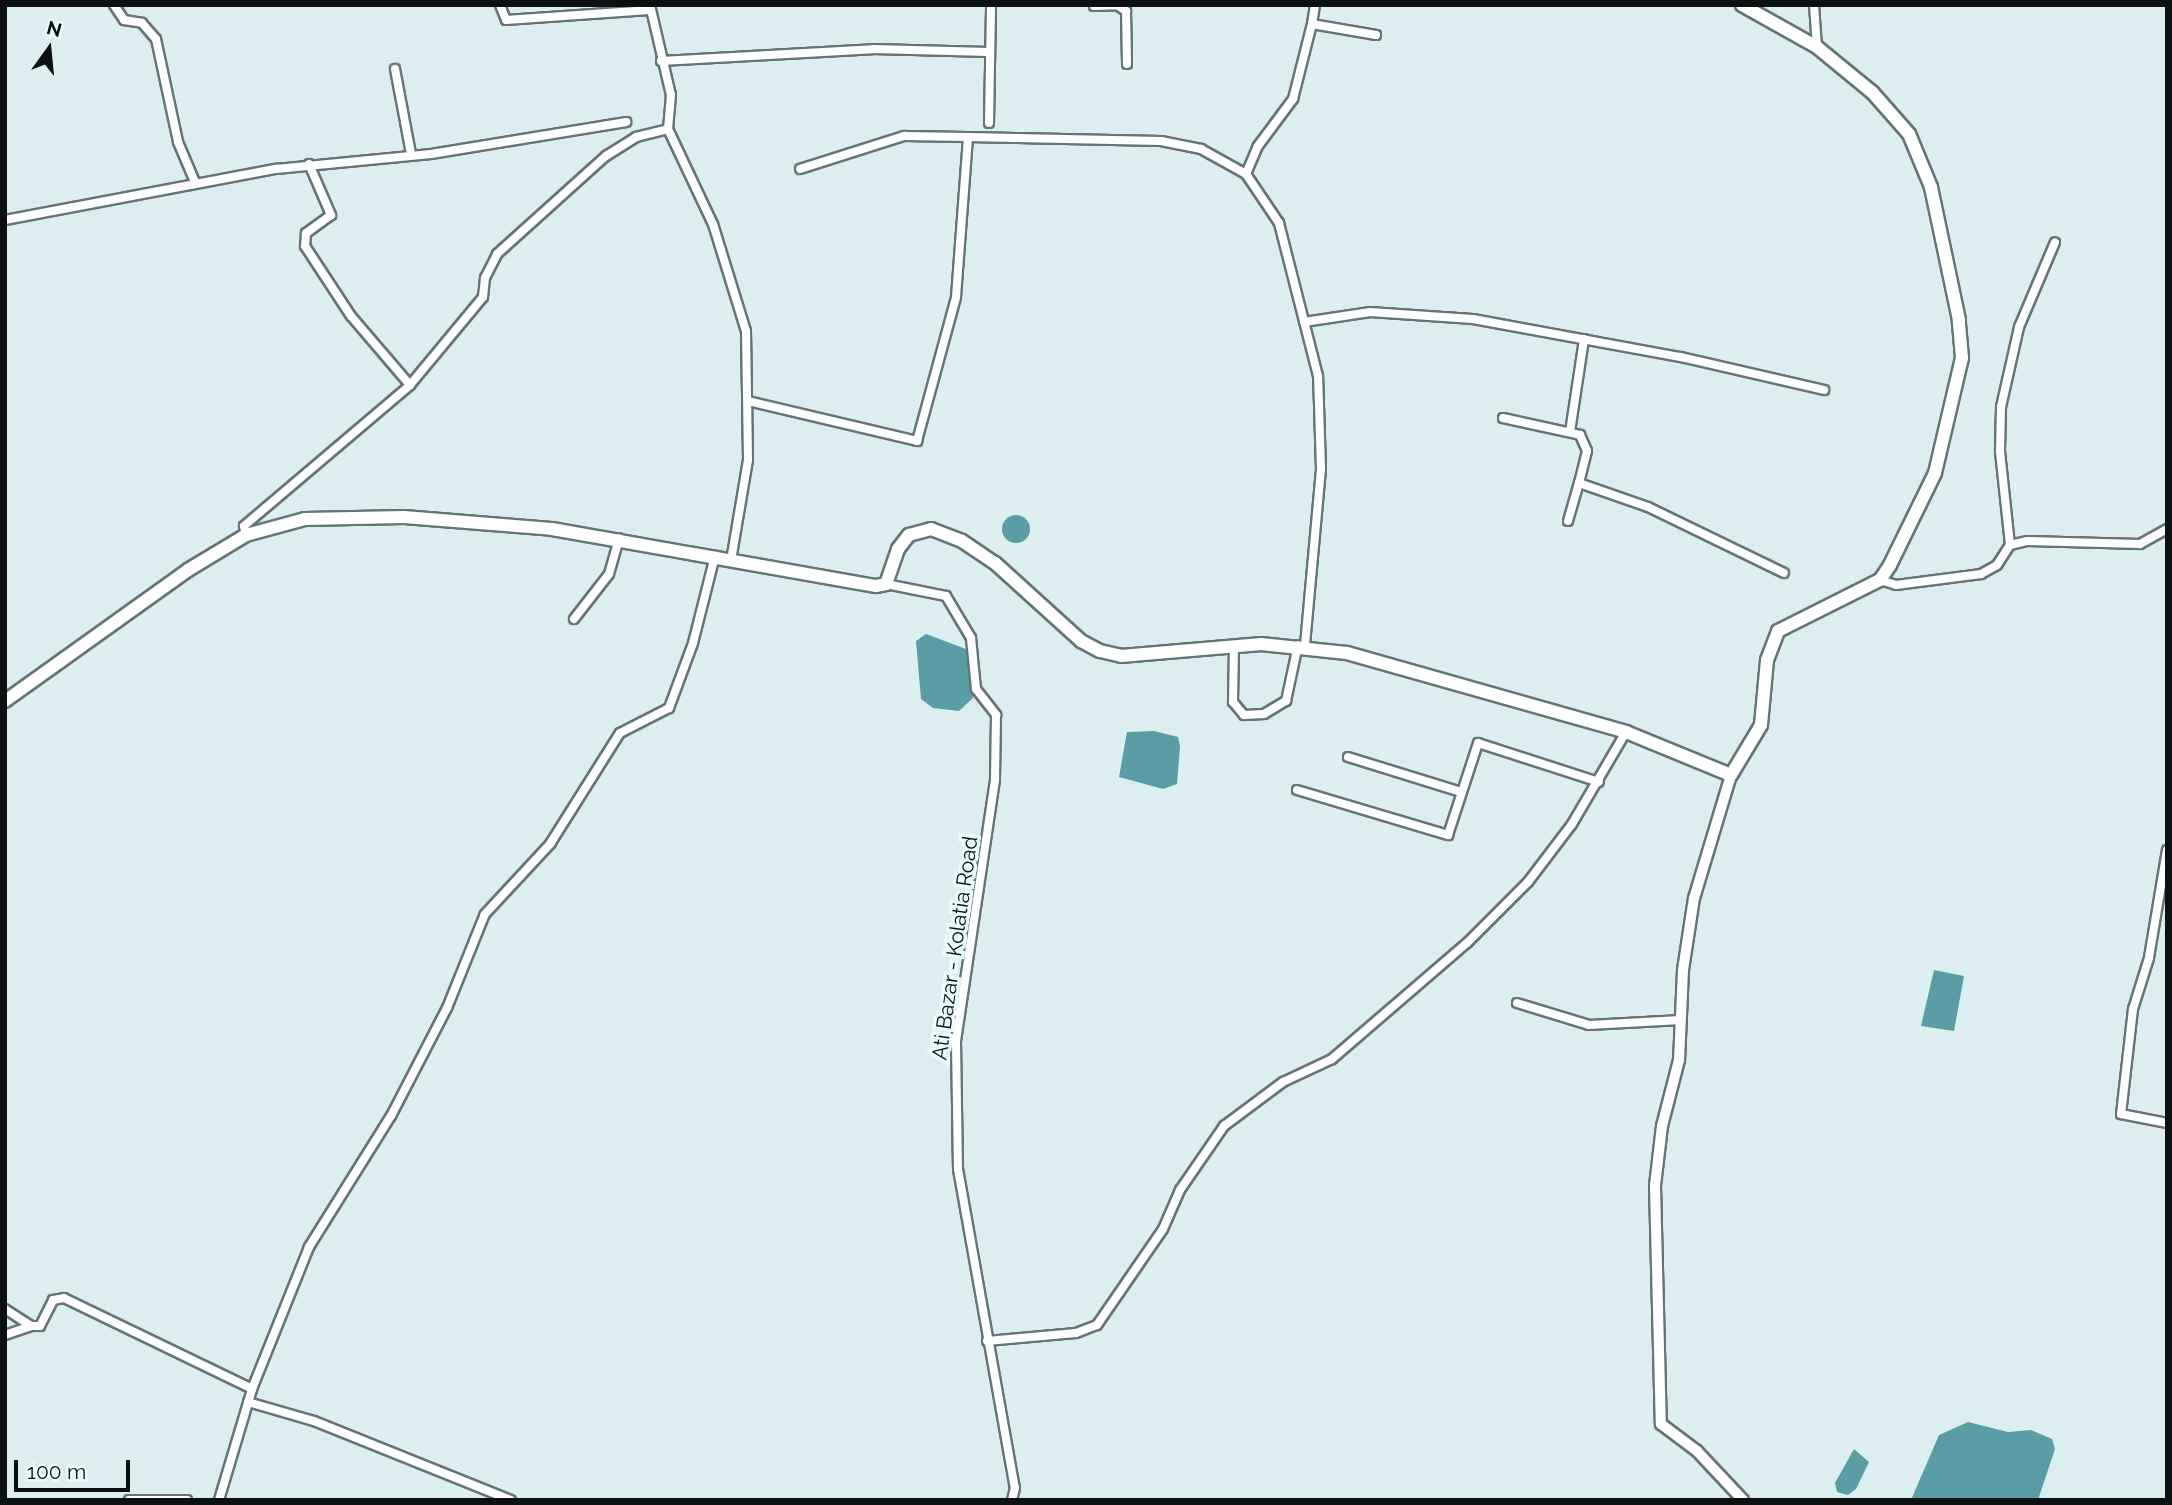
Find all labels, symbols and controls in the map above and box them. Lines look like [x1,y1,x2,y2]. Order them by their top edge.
north arrow [14,14,84,84]
text: N [45,16,64,41]
street label: Ati Bazar - Kolatia Road [927,834,983,1062]
scale bar [18,1446,133,1490]
text: 100 m [27,1459,86,1484]

